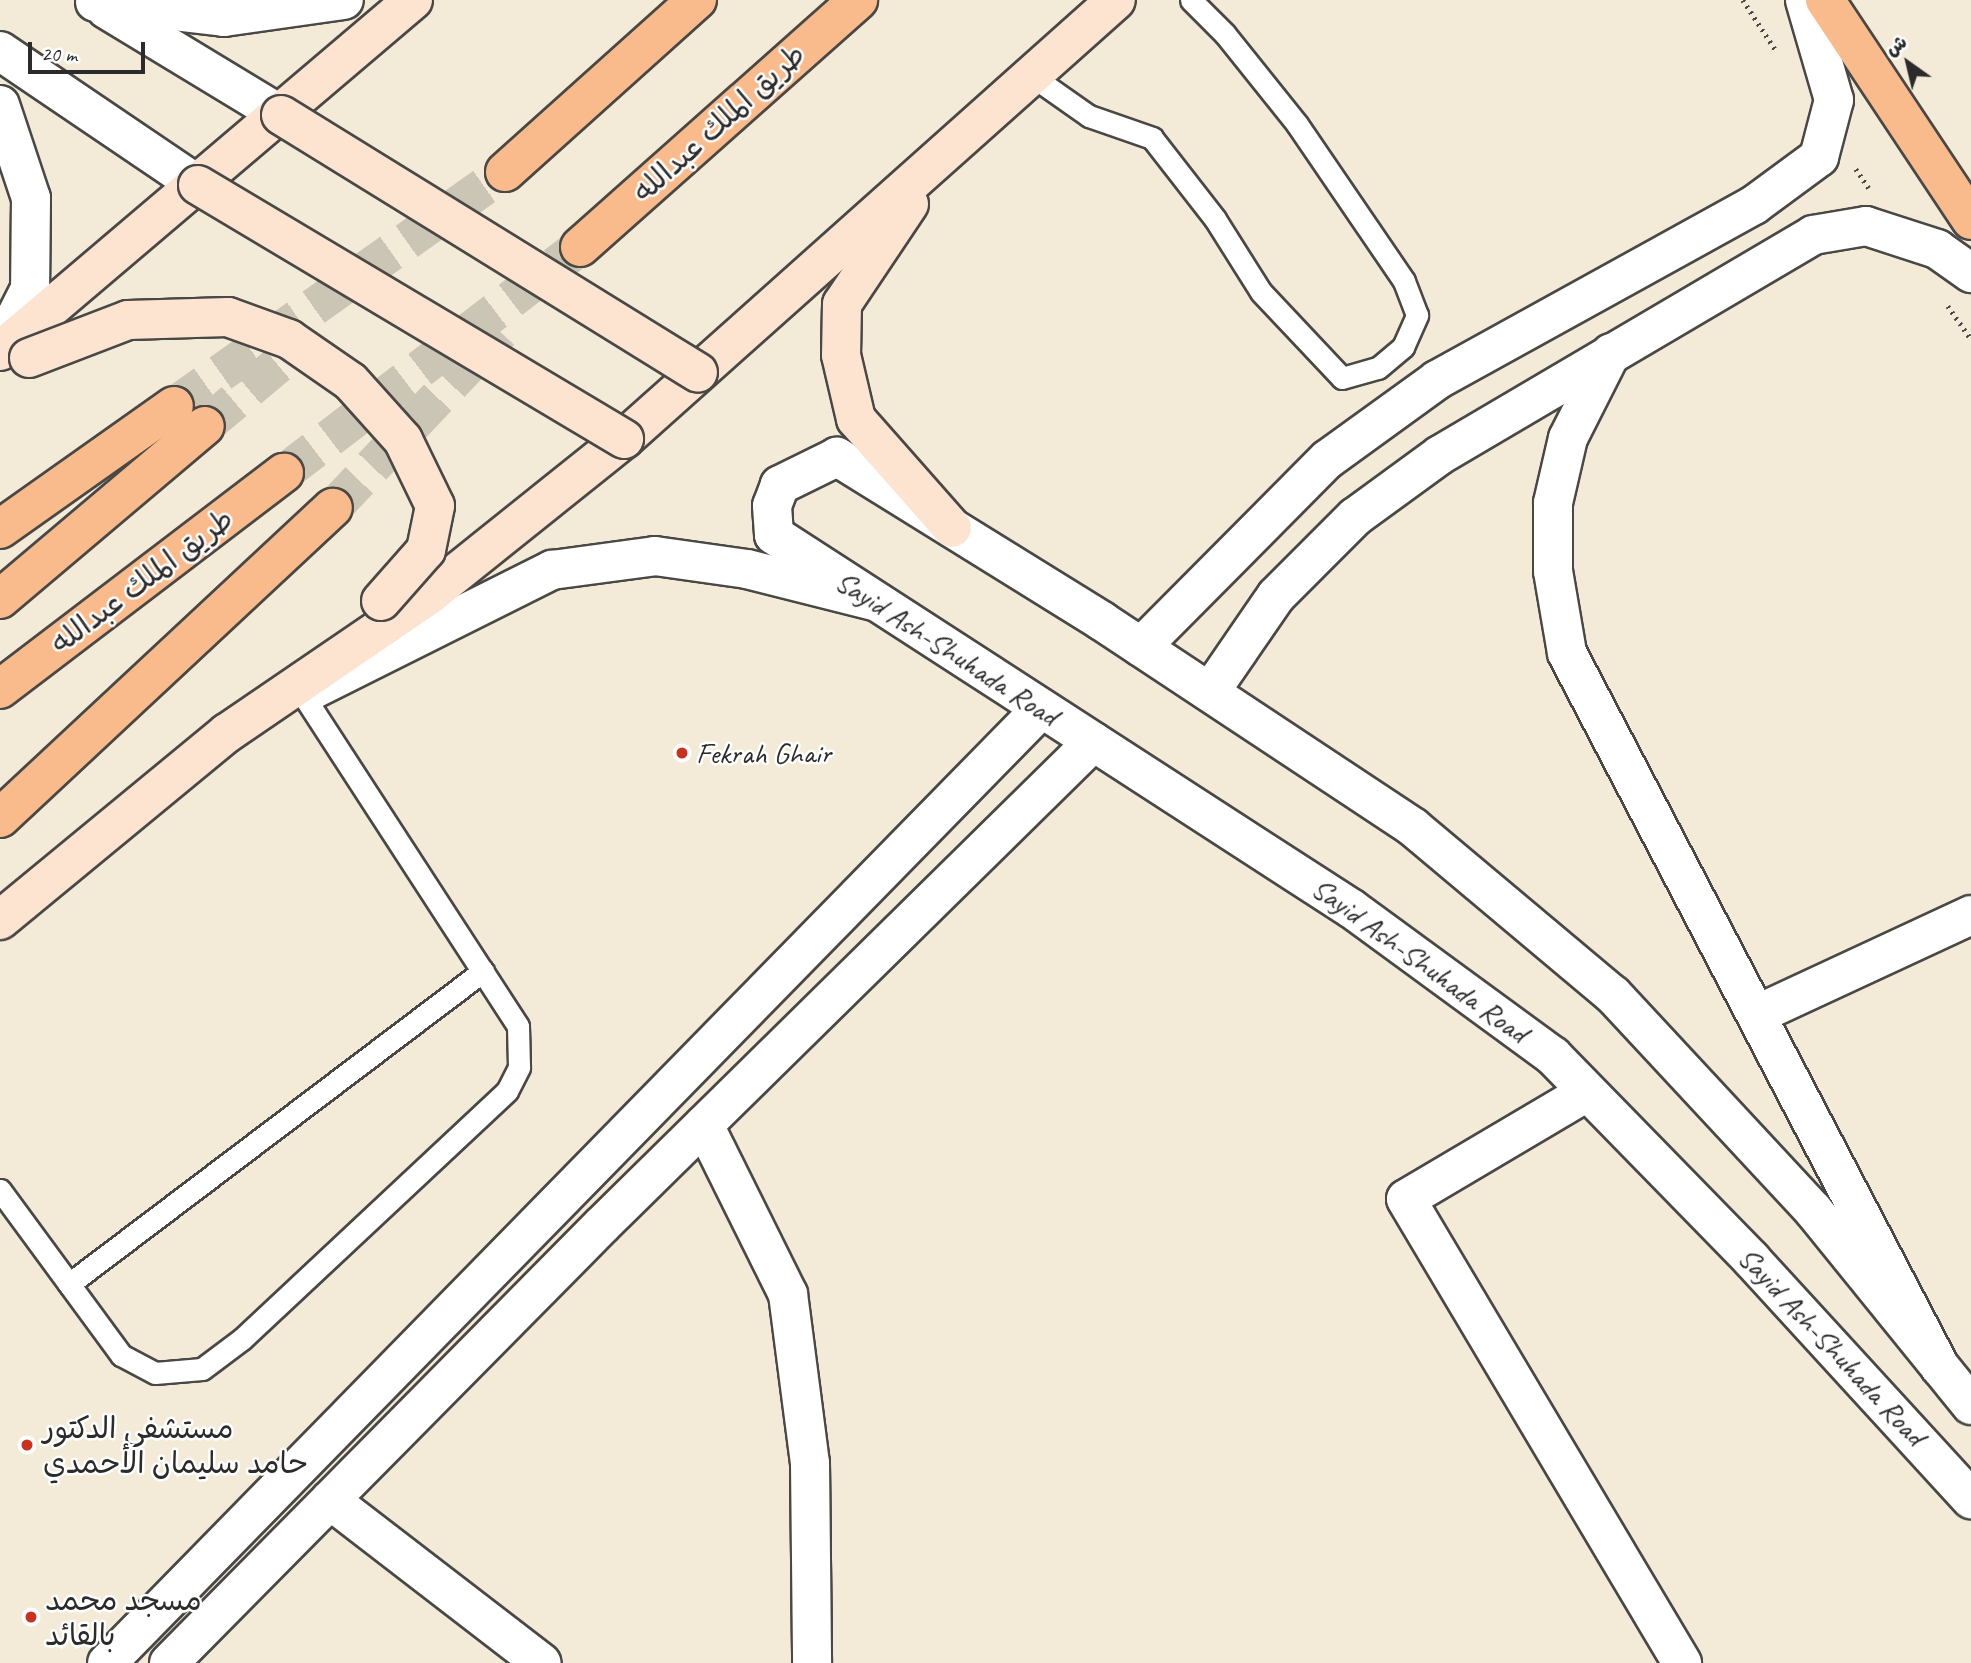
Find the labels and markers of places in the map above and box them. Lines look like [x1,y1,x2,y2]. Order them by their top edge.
place label: Fekrah Ghair [696,735,832,771]
marker: Fekrah Ghair [674,745,690,761]
place label: مستشفى الدكتور حامد سليمان الأحمدي [43,1410,307,1480]
marker: مستشفى الدكتور حامد سليمان الأحمدي [17,1435,37,1455]
place label: مسجد محمد بالقائد [45,1582,202,1652]
marker: مسجد محمد بالقائد [23,1609,39,1625]

